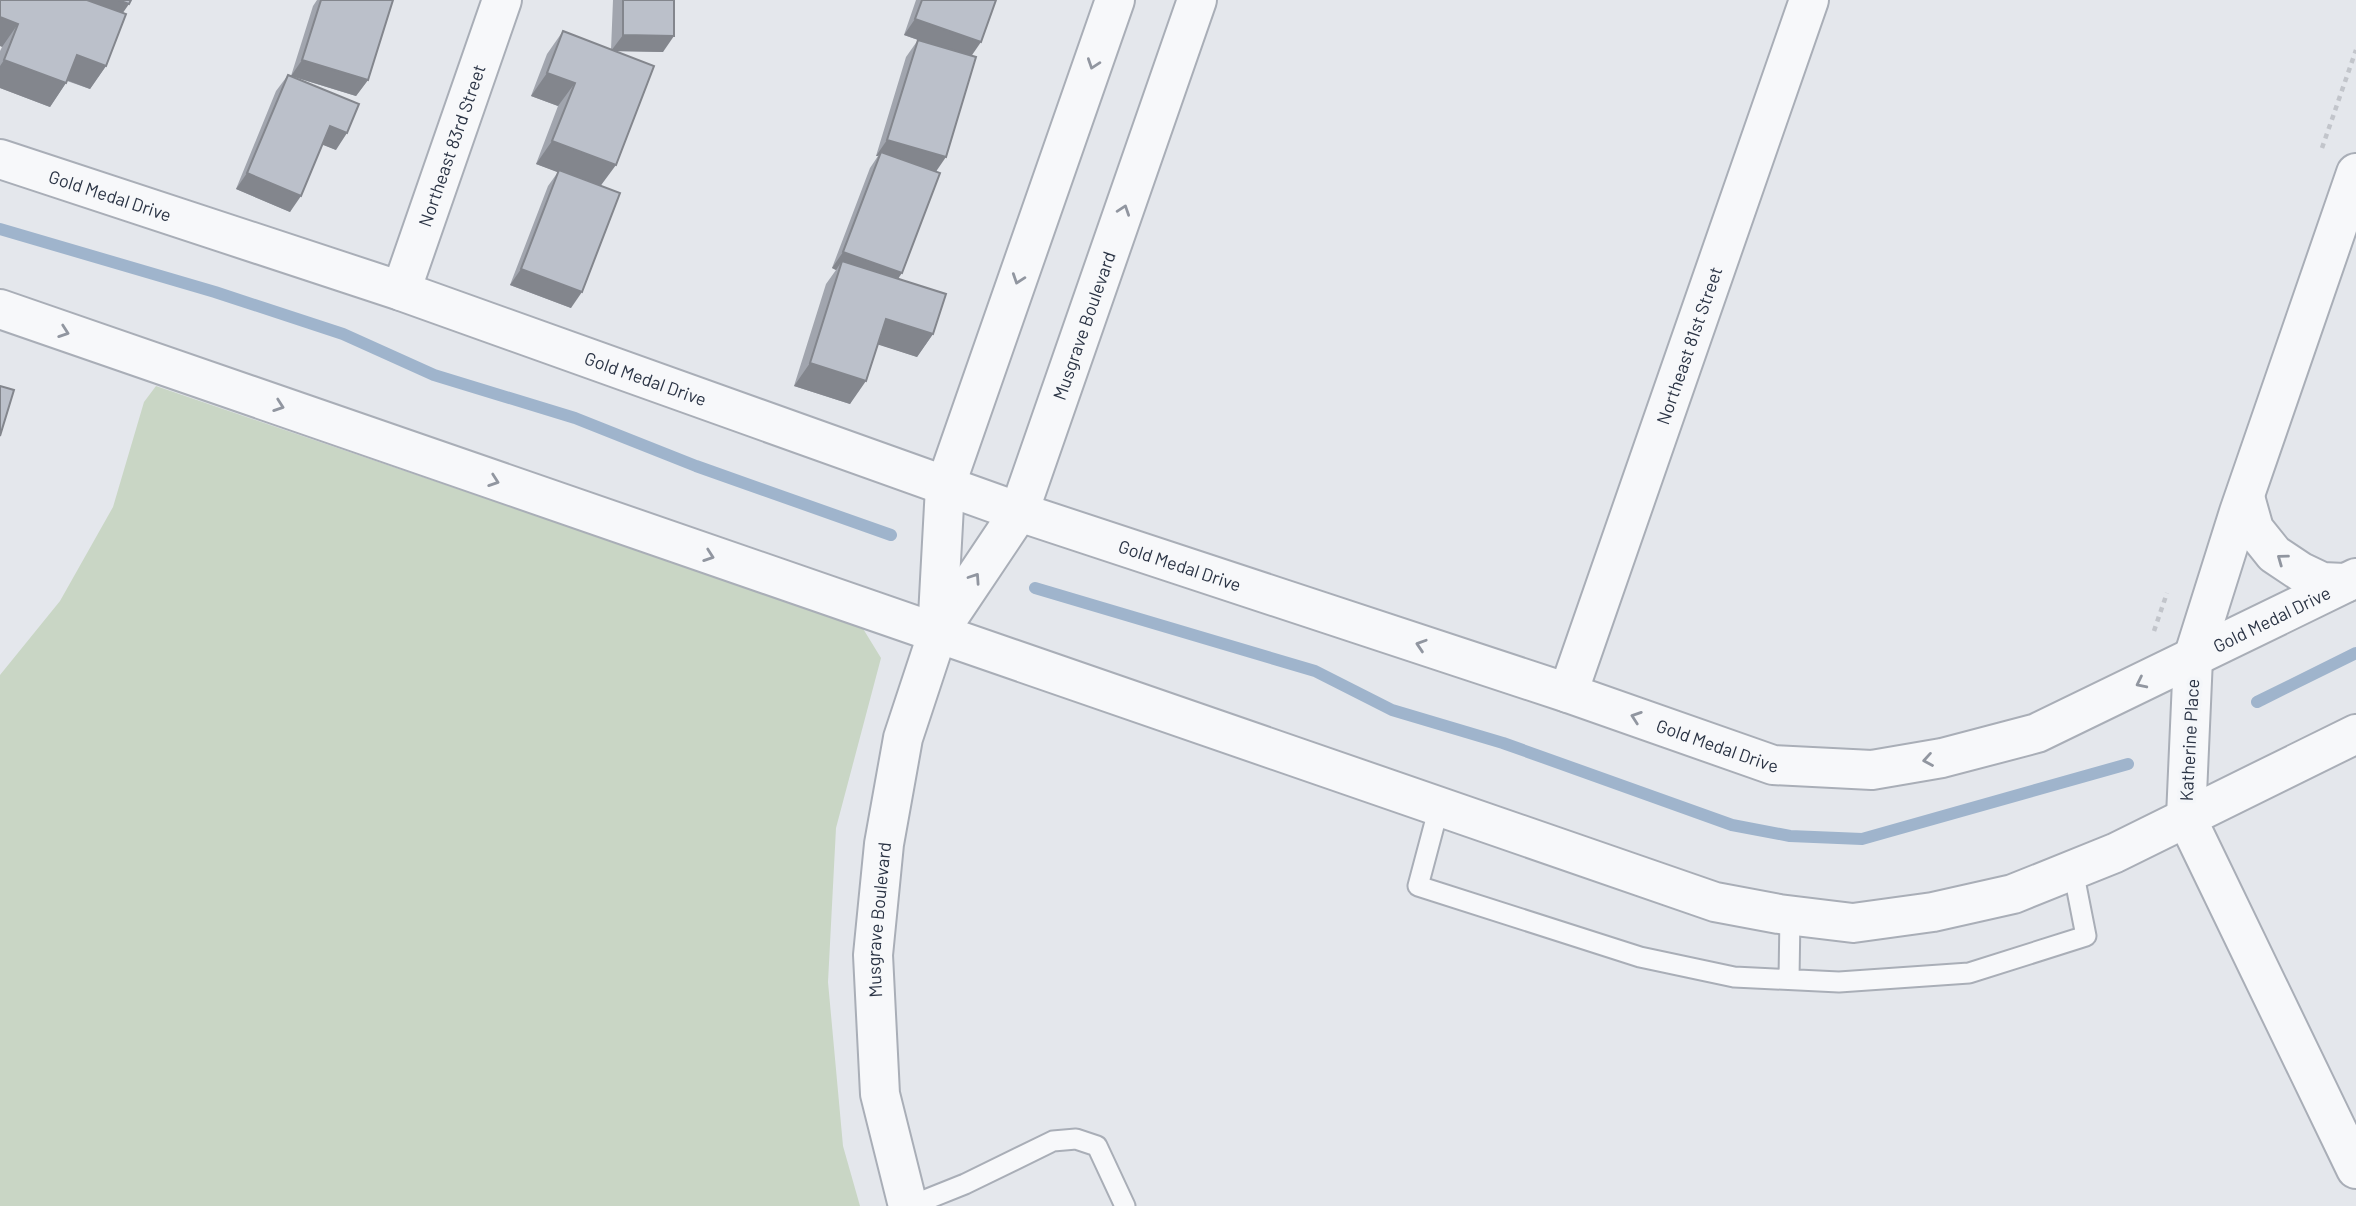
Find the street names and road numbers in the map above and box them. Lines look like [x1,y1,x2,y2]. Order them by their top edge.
street label: Northeast 83rd Street [413,61,490,230]
street label: Gold Medal Drive [46,165,174,226]
street label: Musgrave Boulevard [1048,248,1120,403]
street label: Northeast 81st Street [1651,264,1726,427]
street label: Gold Medal Drive [582,347,710,410]
street label: Gold Medal Drive [1116,535,1244,596]
street label: Gold Medal Drive [2209,581,2334,657]
street label: Katherine Place [2175,678,2203,802]
street label: Gold Medal Drive [1654,714,1779,776]
street label: Musgrave Boulevard [862,841,895,998]

